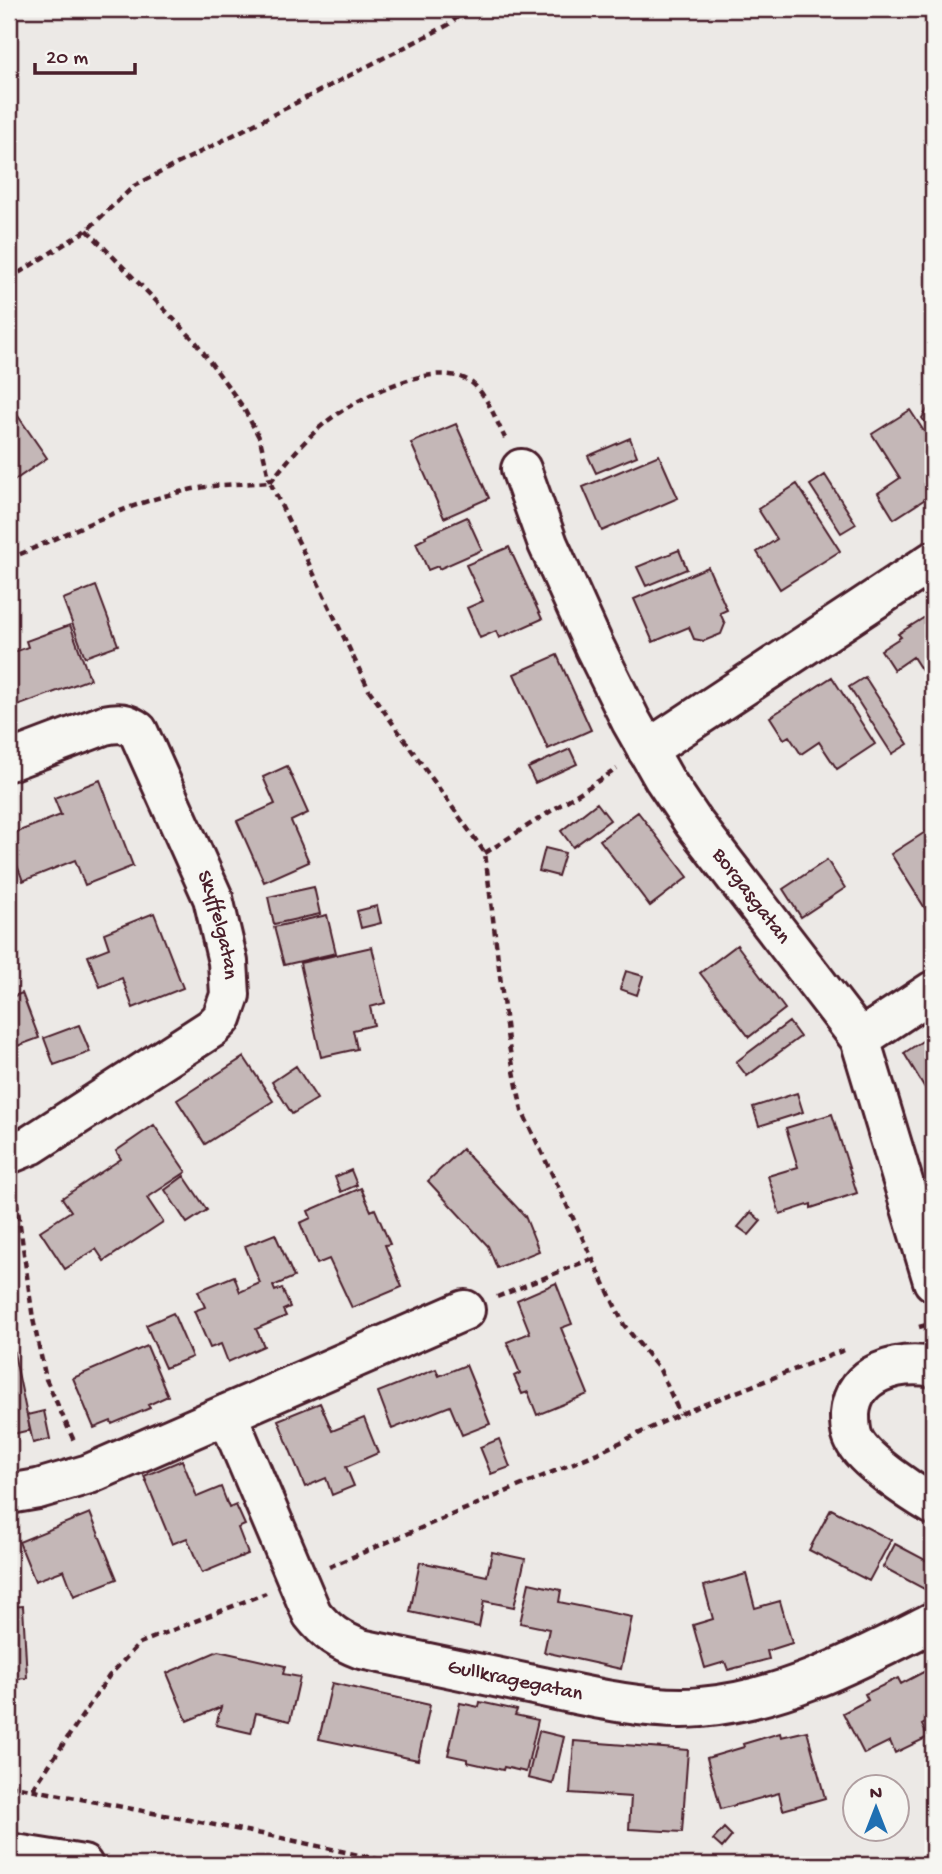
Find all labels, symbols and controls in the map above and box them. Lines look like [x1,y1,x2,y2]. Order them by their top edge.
scale bar [35,32,135,76]
text: 20 m [46,47,88,72]
street label: Borgasgatan [705,843,795,950]
street label: Skyffelgatan [190,867,242,980]
street label: Gullkragegatan [445,1655,585,1708]
north arrow [841,1772,911,1842]
text: N [870,1783,882,1806]

